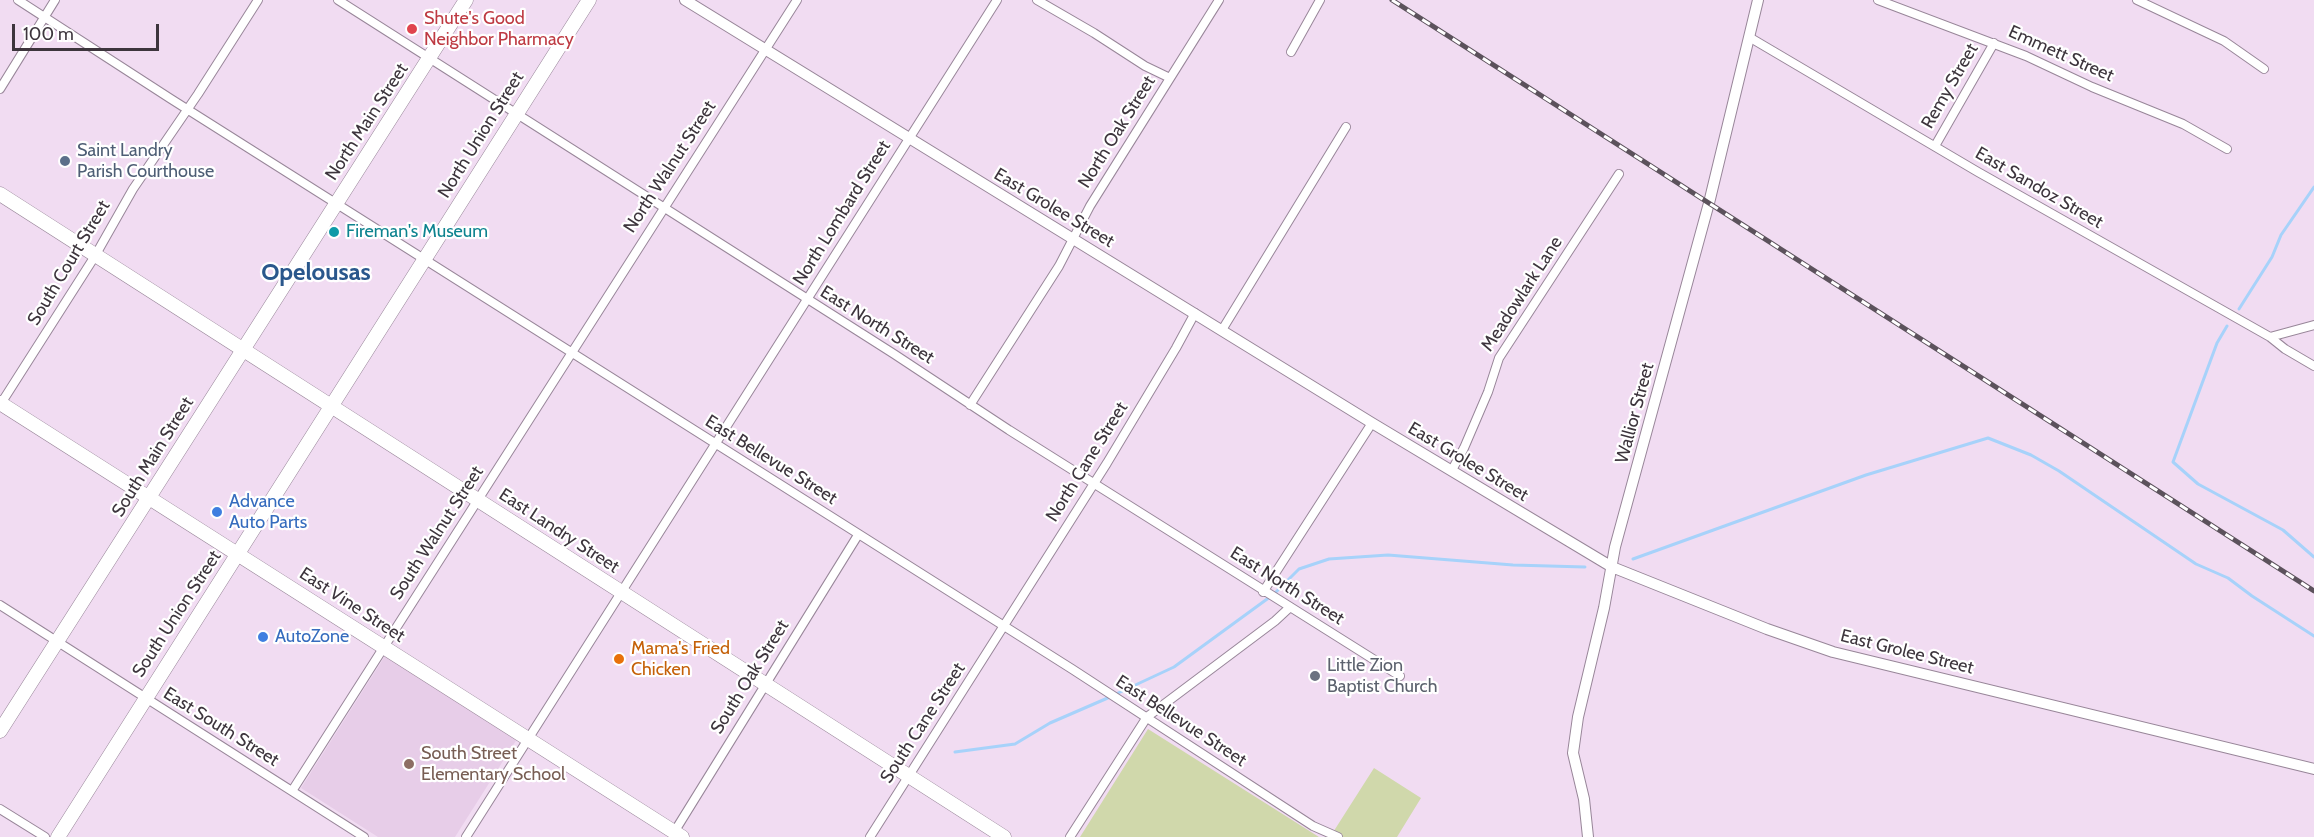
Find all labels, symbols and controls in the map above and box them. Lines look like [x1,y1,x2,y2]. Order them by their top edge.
place label: Shute's Good Neighbor Pharmacy [424,8,574,50]
scale bar [15,12,162,50]
street label: Emmett Street [2005,21,2117,87]
marker: Shute's Good Neighbor Pharmacy [405,22,419,36]
text: 100 m [23,23,74,45]
street label: Remy Street [1917,40,1983,132]
street label: North Main Street [321,59,413,185]
street label: North Union Street [433,68,529,202]
street label: North Oak Street [1074,72,1160,192]
street label: North Walnut Street [619,97,721,237]
street label: North Lombard Street [789,137,895,289]
place label: Saint Landry Parish Courthouse [77,140,214,182]
street label: East Sandoz Street [1971,143,2107,233]
marker: Saint Landry Parish Courthouse [58,154,72,168]
street label: East Grolee Street [990,164,1118,252]
street label: South Court Street [23,197,115,329]
place label: Fireman's Museum [346,221,488,243]
marker: Fireman's Museum [327,225,341,239]
street label: Meadowlark Lane [1477,232,1567,356]
district label: Opelousas [261,259,371,287]
street label: East North Street [816,281,938,369]
street label: Wallior Street [1611,360,1659,466]
street label: South Main Street [108,393,198,521]
street label: North Cane Street [1041,398,1133,526]
street label: East Bellevue Street [701,411,841,509]
street label: East Grolee Street [1404,418,1532,506]
street label: South Walnut Street [386,462,488,604]
street label: East Landry Street [495,484,623,578]
place label: Advance Auto Parts [229,491,307,534]
marker: Advance Auto Parts [210,505,224,519]
street label: East North Street [1226,542,1348,630]
street label: South Union Street [128,547,226,681]
street label: East Vine Street [295,563,409,647]
street label: South Oak Street [706,616,794,738]
street label: East Grolee Street [1838,625,1976,679]
place label: AutoZone [275,626,349,648]
marker: AutoZone [256,630,270,644]
place label: Mama's Fried Chicken [631,638,730,680]
marker: Mama's Fried Chicken [612,652,626,666]
place label: Little Zion Baptist Church [1327,655,1437,698]
street label: South Cane Street [876,659,970,787]
marker: Little Zion Baptist Church [1308,669,1322,683]
street label: East Bellevue Street [1112,671,1250,771]
street label: East South Street [159,683,283,771]
place label: South Street Elementary School [421,743,565,786]
marker: South Street Elementary School [402,757,416,771]

